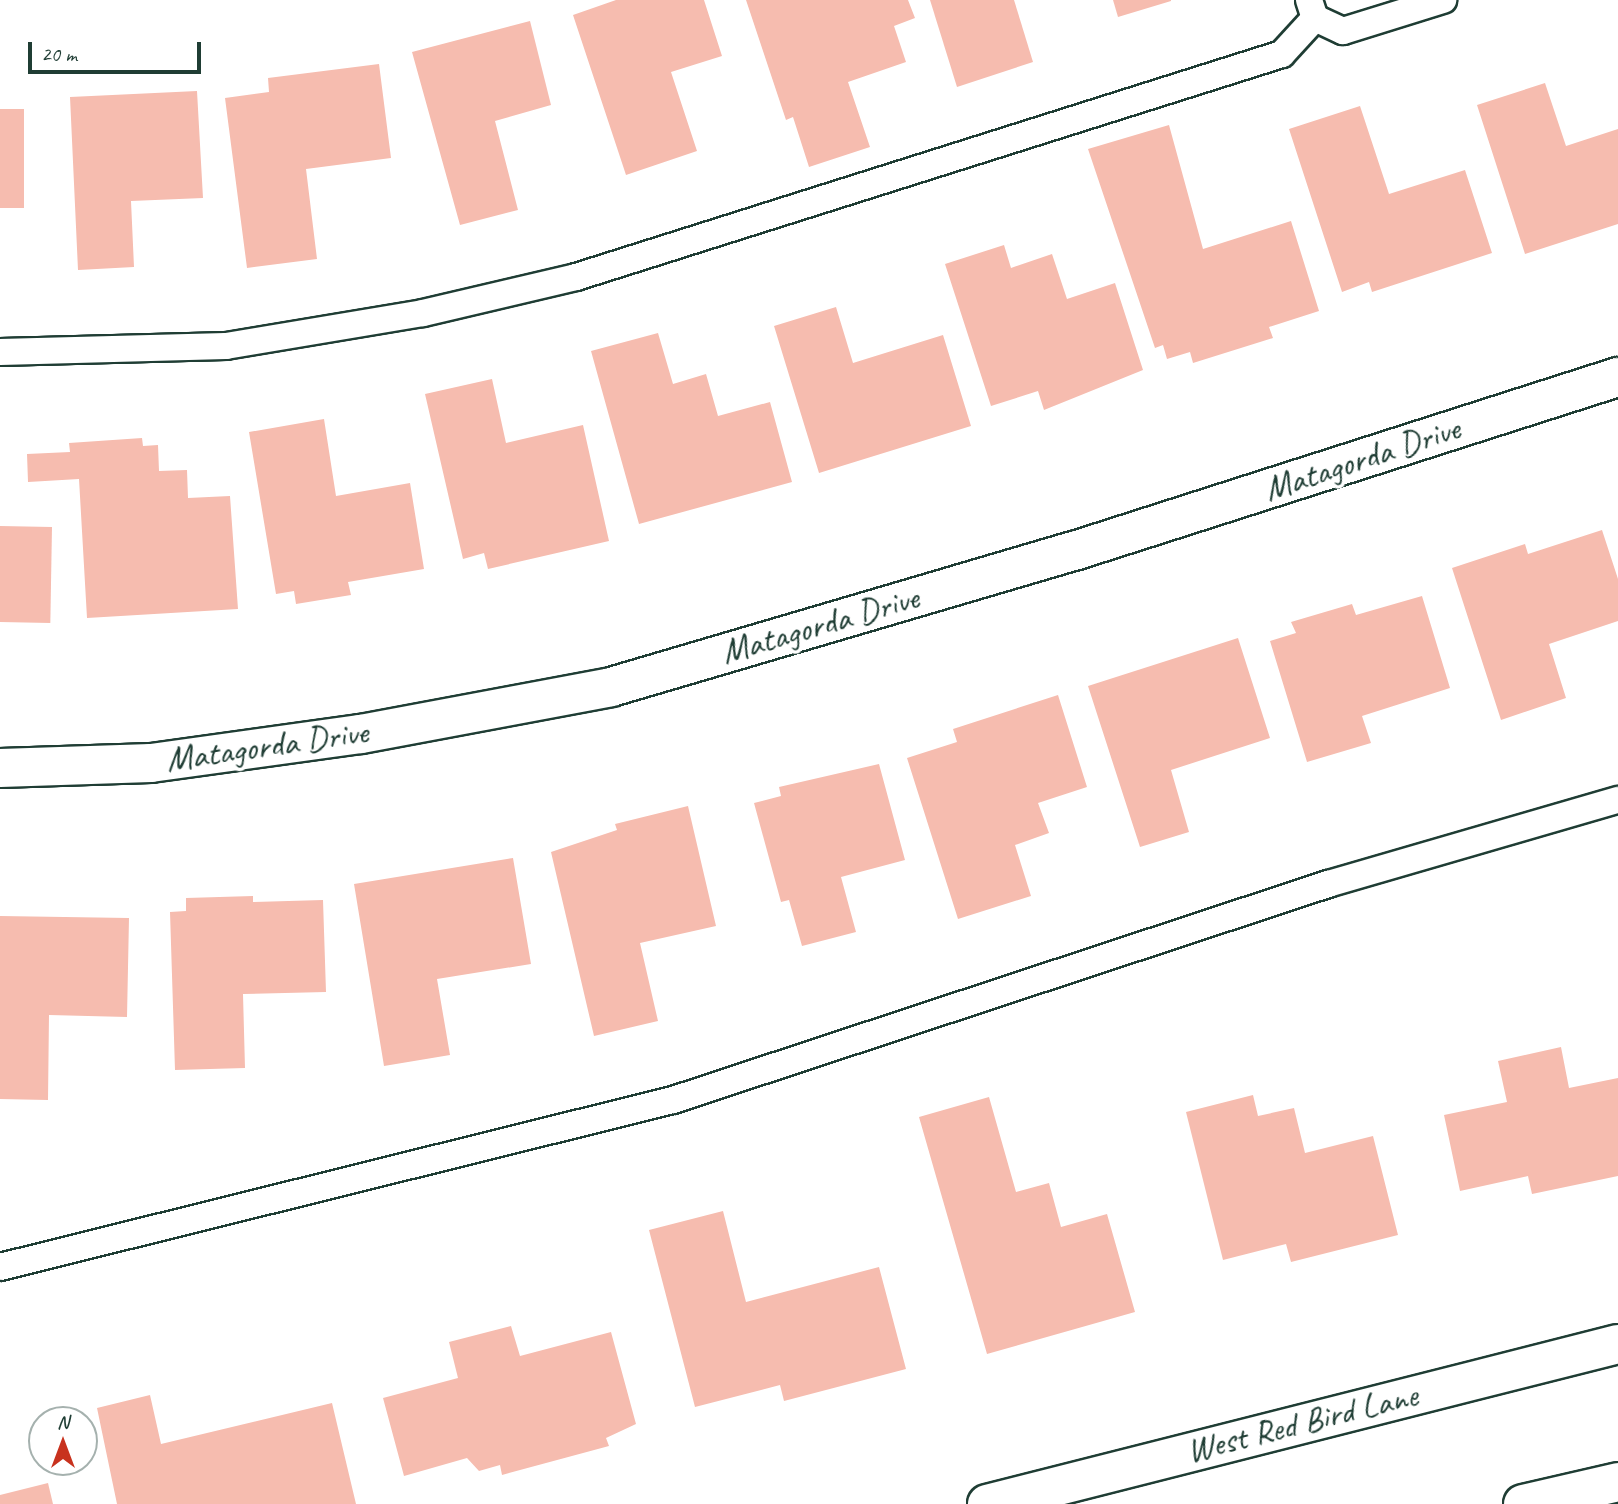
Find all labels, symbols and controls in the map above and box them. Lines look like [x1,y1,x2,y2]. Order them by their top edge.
scale bar [32,28,205,72]
text: 20 m [41,41,77,67]
street label: Matagorda Drive [1259,408,1465,510]
street label: Matagorda Drive [716,577,924,673]
street label: Matagorda Drive [163,711,371,781]
street label: West Red Bird Lane [1181,1374,1423,1472]
north arrow [28,1406,98,1476]
text: N [57,1410,69,1434]

